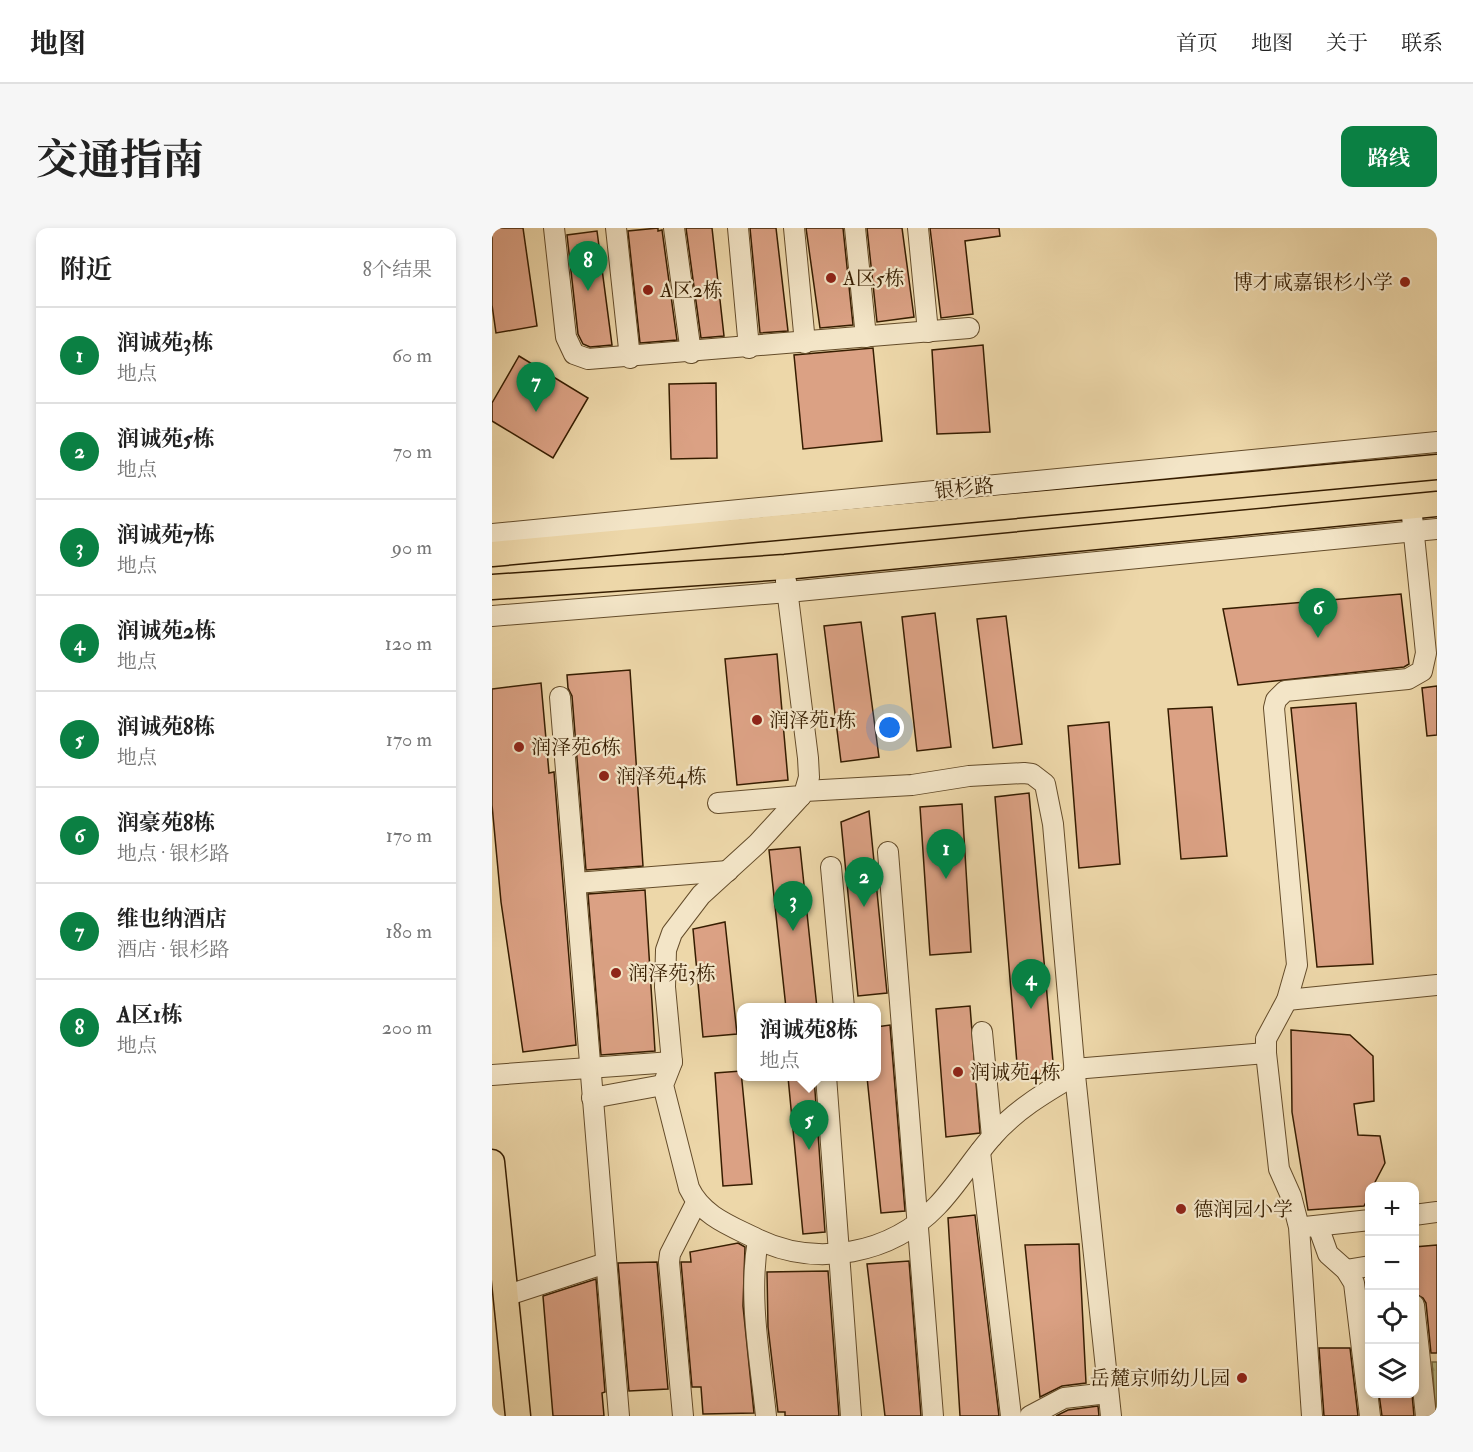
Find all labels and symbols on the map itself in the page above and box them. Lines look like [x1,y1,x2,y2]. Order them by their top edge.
pin: 8 [568,242,608,291]
place label: A区5栋 [842,266,905,291]
place label: 博才咸嘉银杉小学 [1233,270,1393,295]
marker: A区5栋 [824,271,838,285]
marker: 博才咸嘉银杉小学 [1398,275,1412,289]
place label: A区2栋 [659,278,723,303]
marker: A区2栋 [641,283,655,297]
pin: 7 [516,362,555,412]
street label: 银杉路 [933,473,995,504]
pin: 6 [1298,588,1338,638]
place label: 润泽苑1栋 [769,708,856,733]
marker: 润泽苑1栋 [750,713,764,727]
your location [875,713,904,742]
place label: 润泽苑6栋 [531,735,621,760]
marker: 润泽苑6栋 [512,740,526,754]
place label: 润泽苑4栋 [616,764,707,789]
marker: 润泽苑4栋 [597,769,611,783]
pin: 1 [926,830,966,879]
pin: 2 [844,858,884,907]
pin: 3 [774,882,812,931]
pin: 4 [1012,960,1050,1009]
place label: 润泽苑3栋 [628,961,716,986]
marker: 润泽苑3栋 [609,966,623,980]
place label: 润诚苑4栋 [970,1060,1061,1085]
marker: 润诚苑4栋 [951,1065,965,1079]
pin: 5 [790,1100,828,1150]
place label: 德润园小学 [1193,1197,1293,1222]
marker: 德润园小学 [1174,1202,1188,1216]
place label: 岳麓京师幼儿园 [1090,1366,1230,1391]
marker: 岳麓京师幼儿园 [1235,1371,1249,1385]

